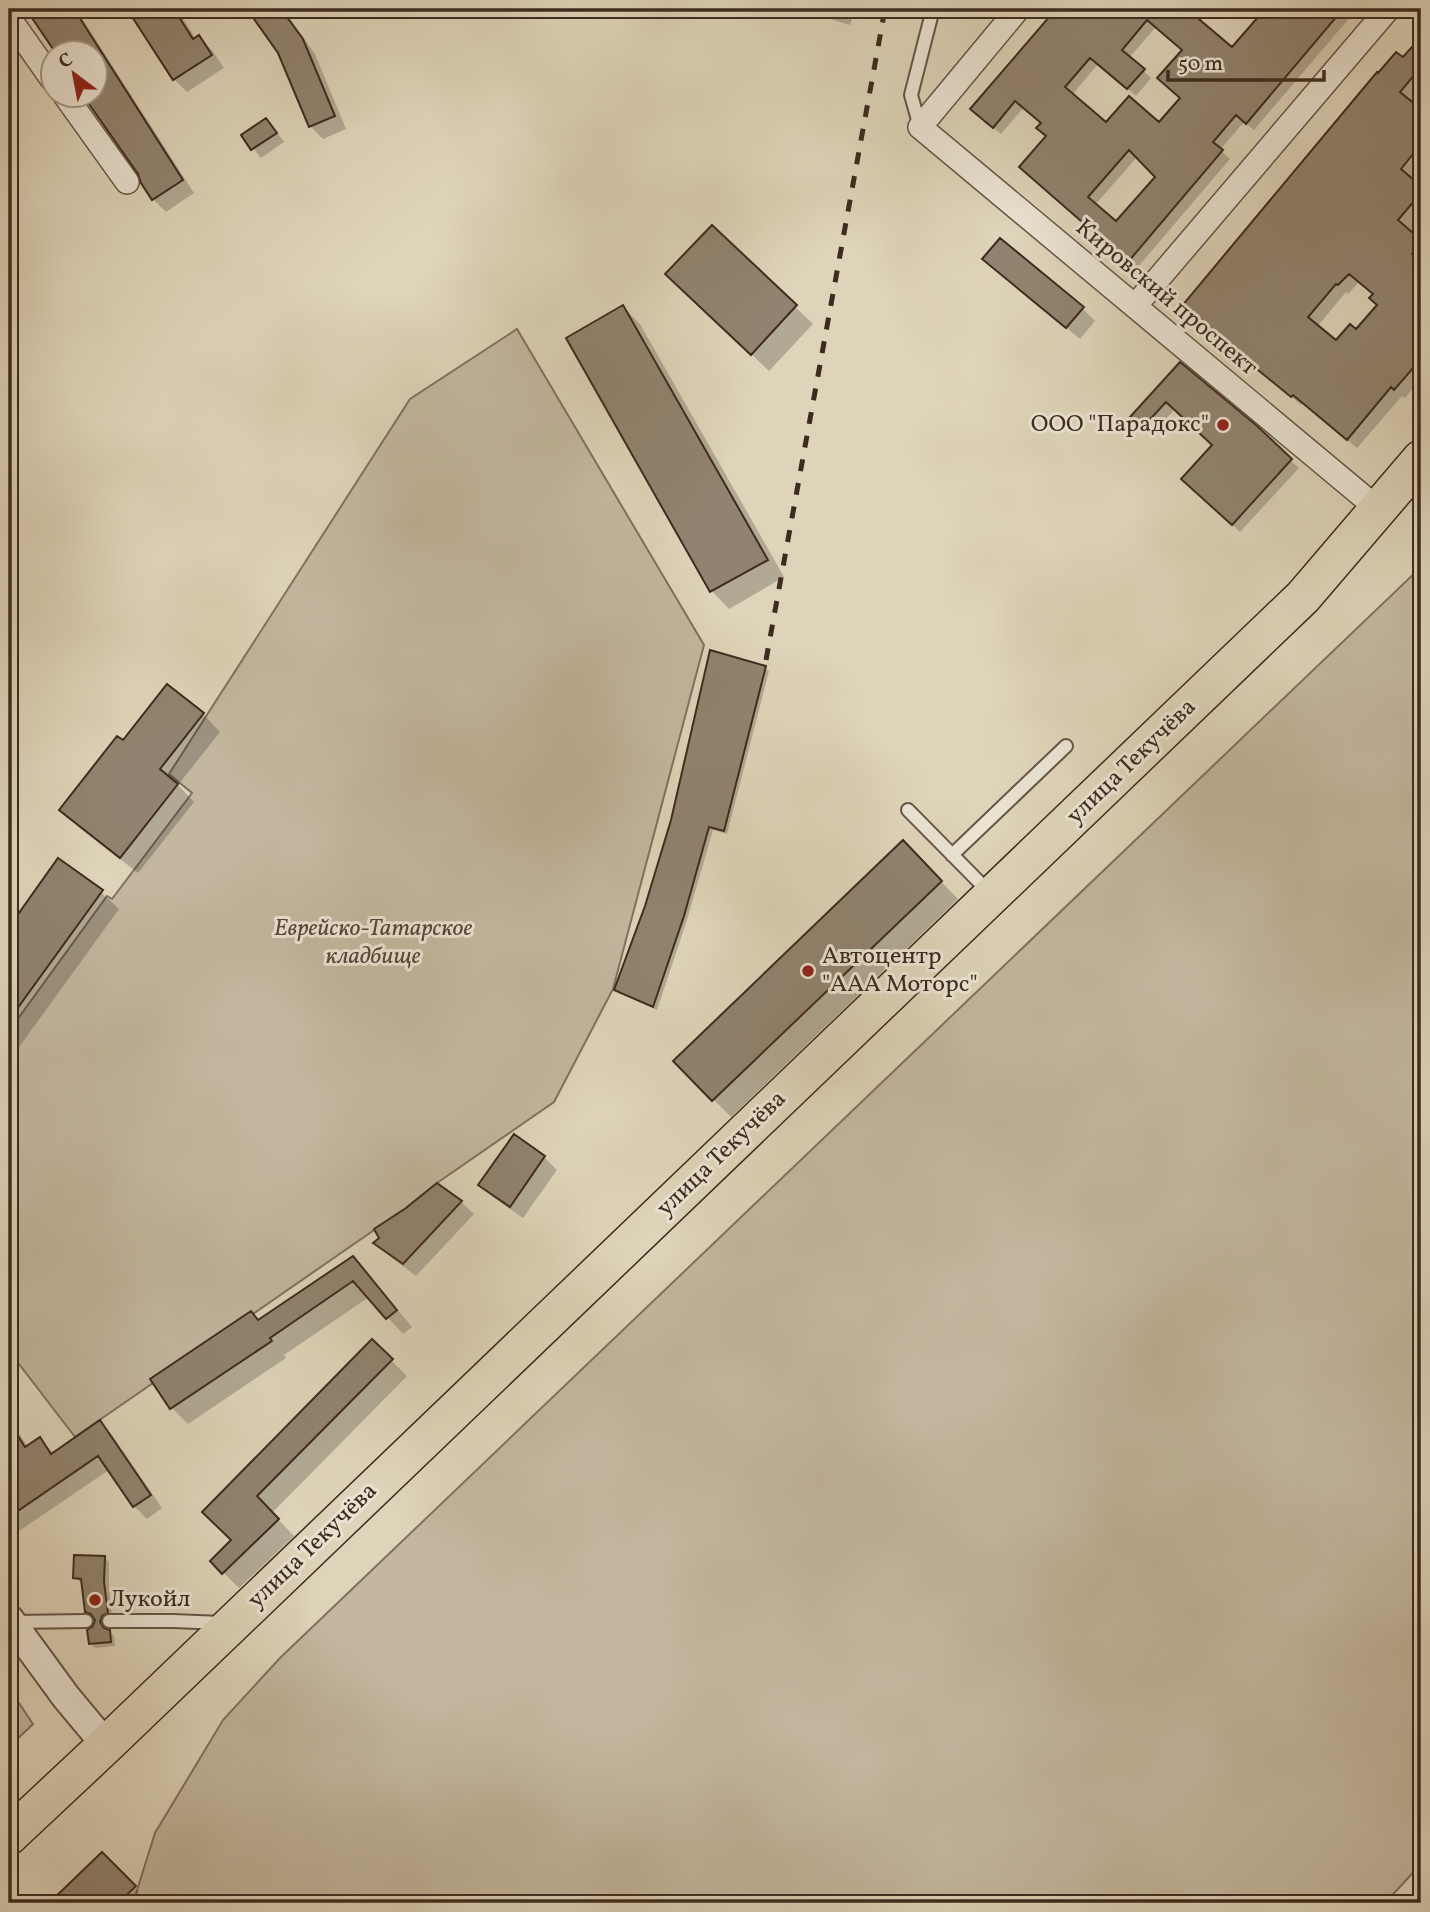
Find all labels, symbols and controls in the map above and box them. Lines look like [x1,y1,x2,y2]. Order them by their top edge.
north arrow [38,38,108,108]
scale bar [1168,38,1323,82]
text: С [54,47,78,76]
text: 50 m [1178,50,1223,79]
street label: Кировский проспект [1068,212,1264,384]
place label: ООО "Парадокс" [1031,408,1209,442]
marker: ООО "Парадокс" [1215,417,1231,433]
street label: улица Текучёва [1059,691,1205,833]
park label: Еврейско-Татарское кладбище [274,912,472,974]
place label: Автоцентр "ААА Моторс" [822,940,978,1002]
marker: Автоцентр "ААА Моторс" [800,963,816,979]
street label: улица Текучёва [649,1083,795,1225]
street label: улица Текучёва [240,1475,386,1617]
place label: Лукойл [109,1583,190,1617]
marker: Лукойл [87,1592,103,1608]

